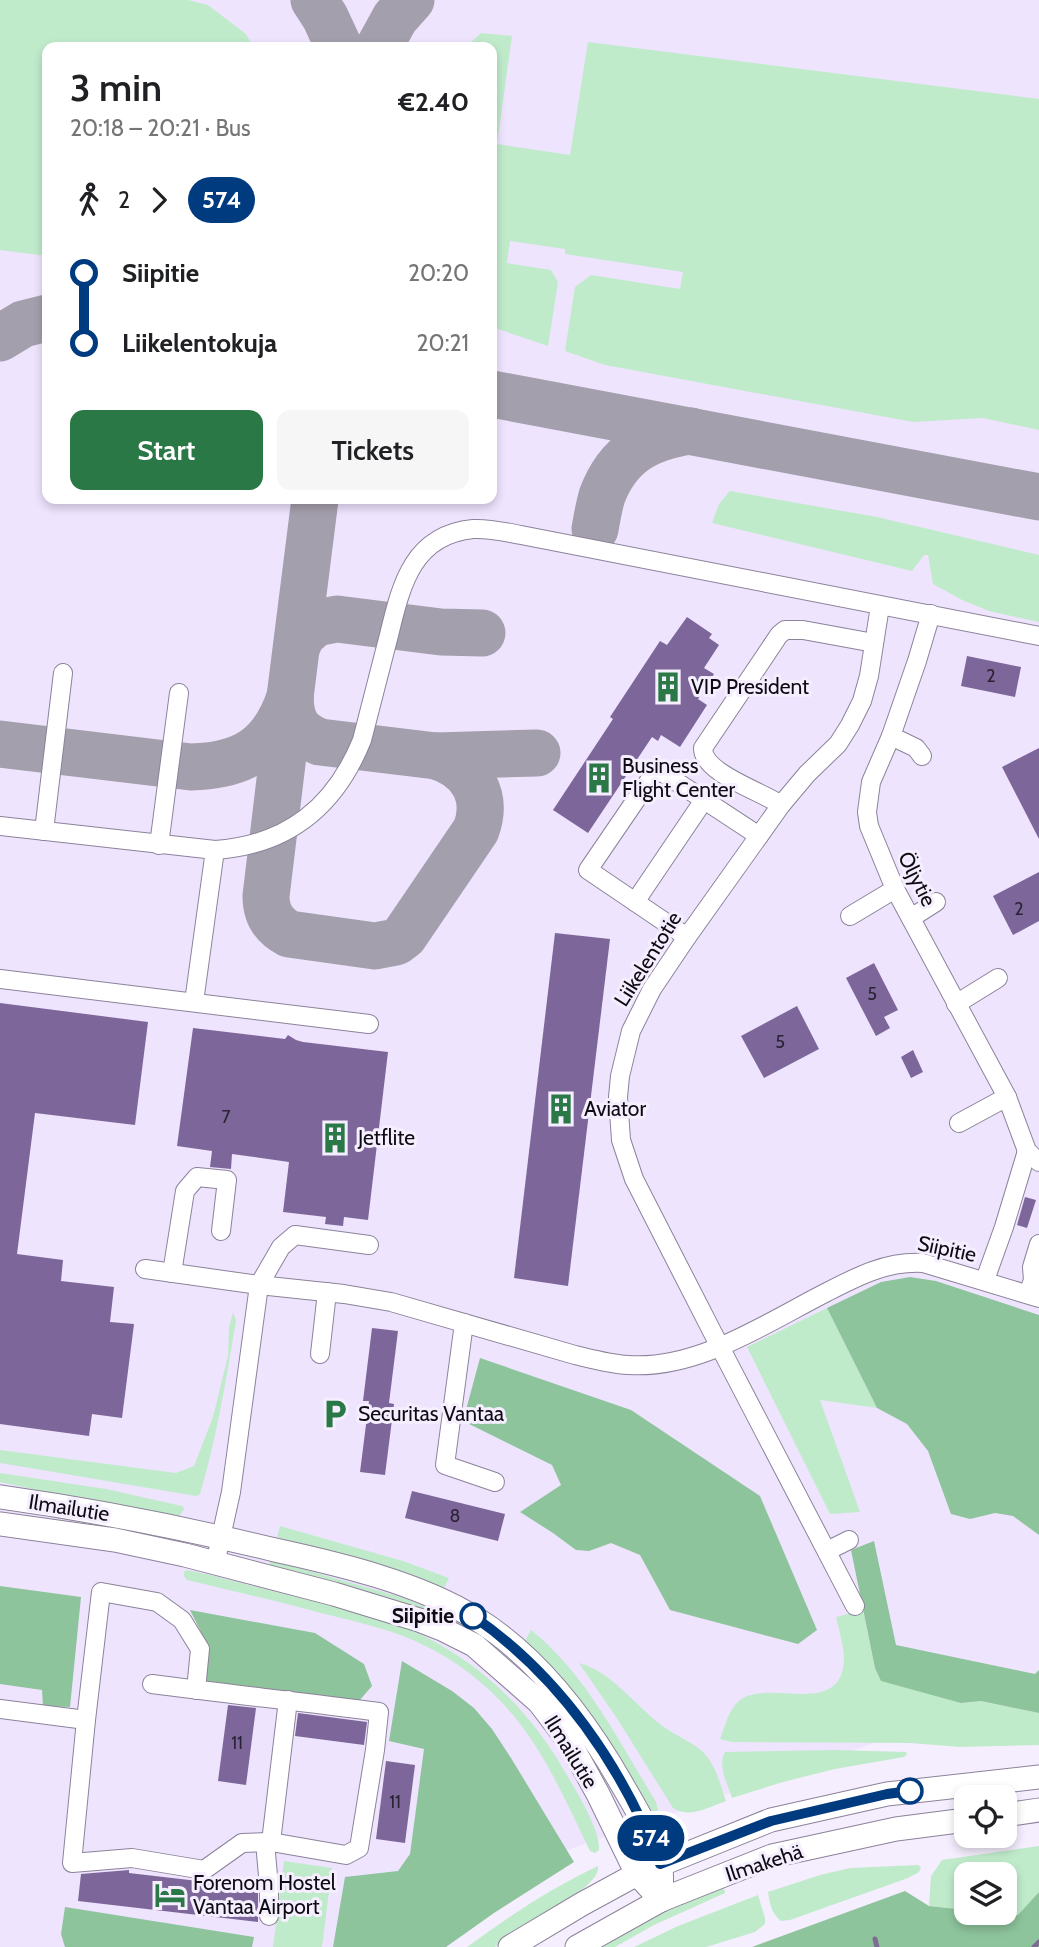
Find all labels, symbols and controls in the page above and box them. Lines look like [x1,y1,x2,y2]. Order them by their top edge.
text: 3 min [70,64,162,111]
text: €2.40 [398,86,469,118]
text: 20:18 – 20:21 · Bus [70,114,251,142]
icon: walk [70,181,108,219]
icon: forward [140,181,178,219]
text: 574 [202,185,241,214]
text: 2 [118,186,130,214]
text: Siipitie [122,257,199,289]
text: 20:20 [408,259,469,287]
text: Liikelentokuja [122,327,277,359]
text: 20:21 [417,329,469,357]
button: Start [70,410,263,490]
button: Tickets [277,410,469,490]
house number: 2 [986,665,996,687]
building icon: VIP President [651,670,685,704]
place label: VIP President [691,674,809,699]
place label: Business Flight Center [622,753,736,802]
building icon: Business Flight Center [582,761,616,795]
street label: Öljytie [892,847,942,911]
house number: 2 [1014,898,1024,920]
street label: Liikelentotie [609,907,687,1011]
house number: 5 [867,983,877,1005]
house number: 5 [775,1031,785,1053]
building icon: Aviator [544,1092,578,1126]
place label: Aviator [584,1096,646,1121]
house number: 7 [221,1106,231,1128]
building icon: Jetflite [318,1121,352,1155]
place label: Jetflite [357,1125,415,1150]
street label: Siipitie [915,1230,979,1267]
parking icon: Securitas Vantaa [318,1397,352,1431]
place label: Securitas Vantaa [358,1401,504,1426]
street label: Ilmailutie [27,1489,111,1526]
house number: 8 [450,1505,460,1527]
place label: Siipitie [392,1603,454,1628]
marker: Siipitie [460,1603,486,1629]
street label: Ilmailutie [539,1711,604,1793]
house number: 11 [231,1732,243,1754]
unlabelled marker [897,1778,923,1804]
map controls [954,1785,1017,1925]
button: locate [954,1785,1017,1848]
house number: 11 [389,1791,401,1813]
line badge: 574 [611,1815,691,1861]
text: 574 [631,1823,671,1852]
street label: Ilmakehä [722,1838,806,1887]
button: layers [954,1862,1017,1925]
place label: Forenom Hostel Vantaa Airport [193,1870,336,1919]
hotel icon: Forenom Hostel Vantaa Airport [153,1878,187,1912]

